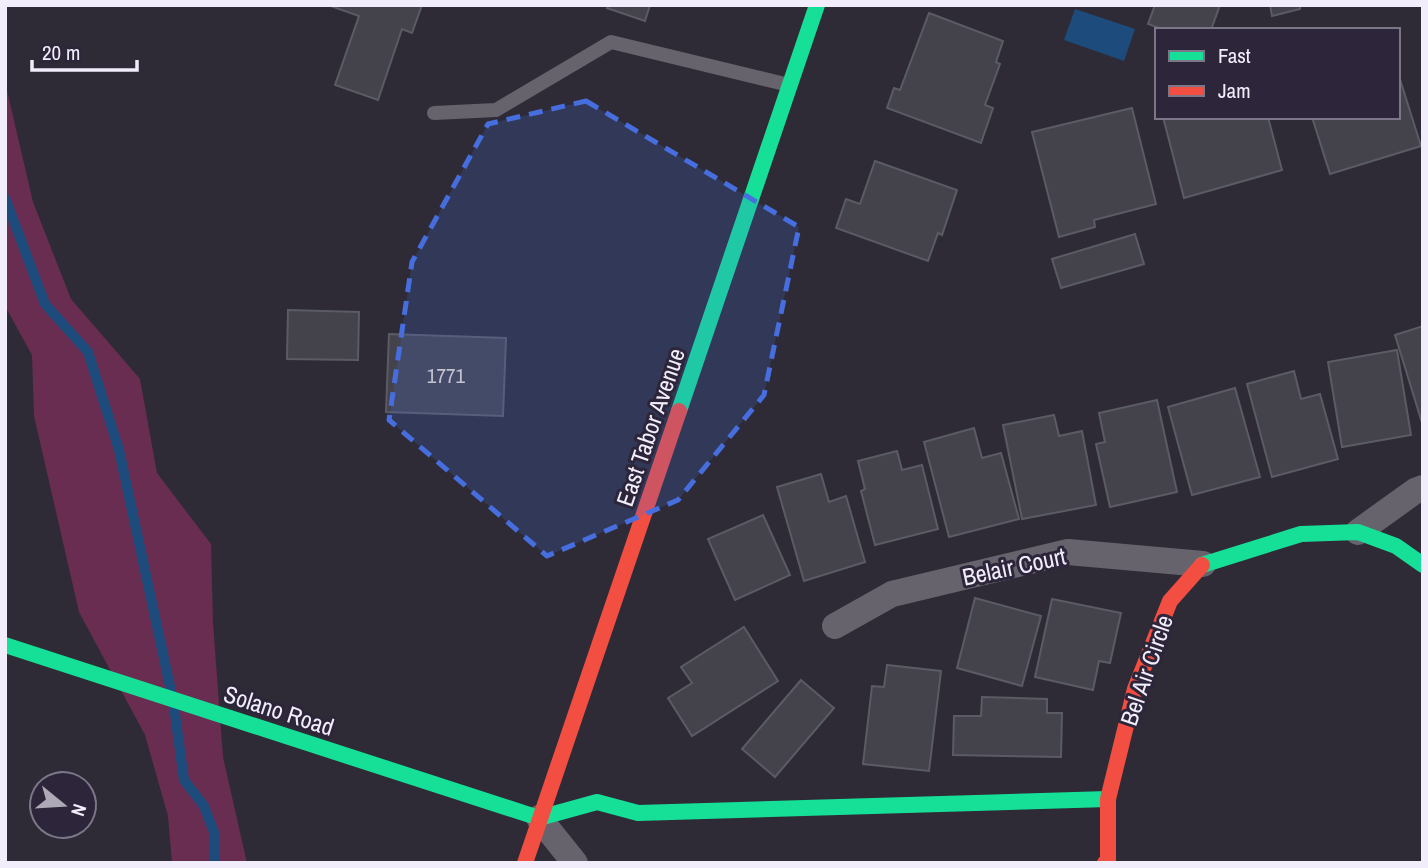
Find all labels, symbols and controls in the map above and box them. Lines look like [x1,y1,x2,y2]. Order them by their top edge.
scale bar [32,28,136,72]
legend [1155,28,1400,119]
text: 20 m [42,38,80,67]
text: Fast [1218,41,1251,70]
text: Jam [1218,76,1251,105]
street label: East Tabor Avenue [608,344,692,510]
house number: 1771 [427,361,466,390]
street label: Belair Court [959,539,1069,593]
street label: Bel Air Circle [1112,610,1180,730]
street label: Solano Road [220,677,338,743]
north arrow [28,770,98,840]
text: N [65,801,93,820]

